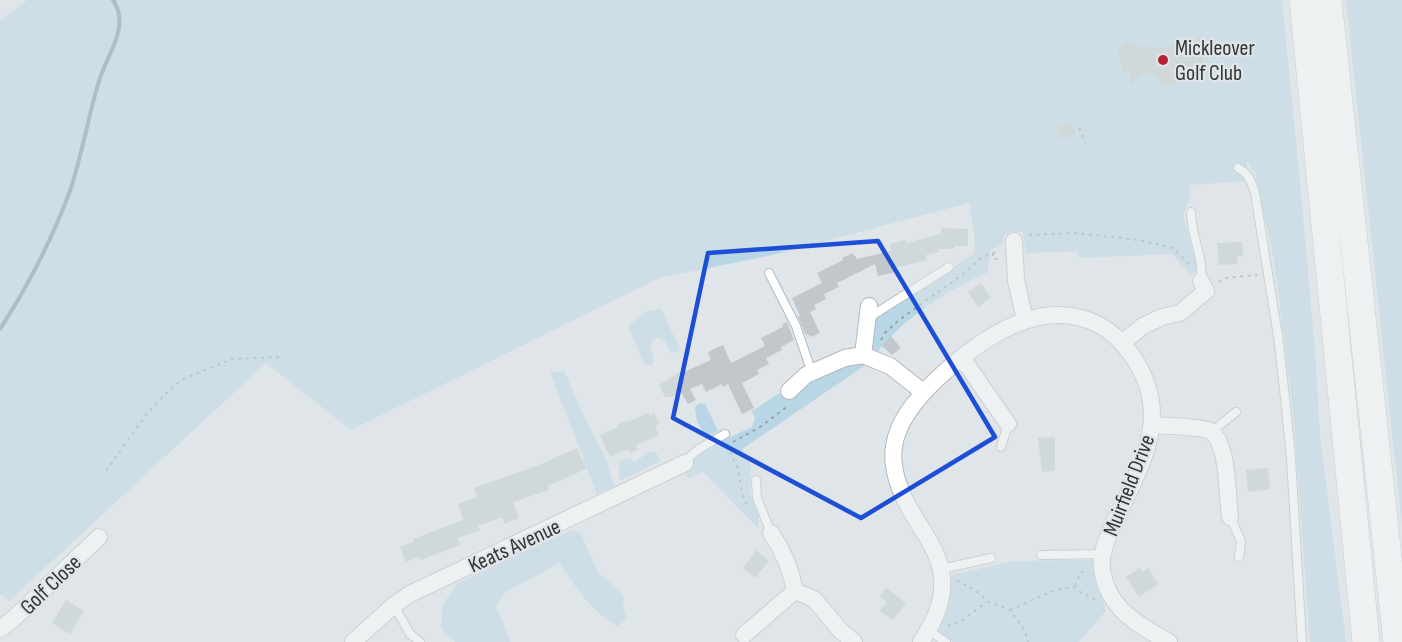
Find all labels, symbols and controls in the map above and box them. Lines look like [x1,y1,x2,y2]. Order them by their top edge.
place label: Mickleover Golf Club [1175,35,1255,87]
marker: Mickleover Golf Club [1156,53,1170,67]
street label: Muirfield Drive [1098,431,1161,540]
street label: Keats Avenue [464,513,565,579]
street label: Golf Close [15,549,87,621]

